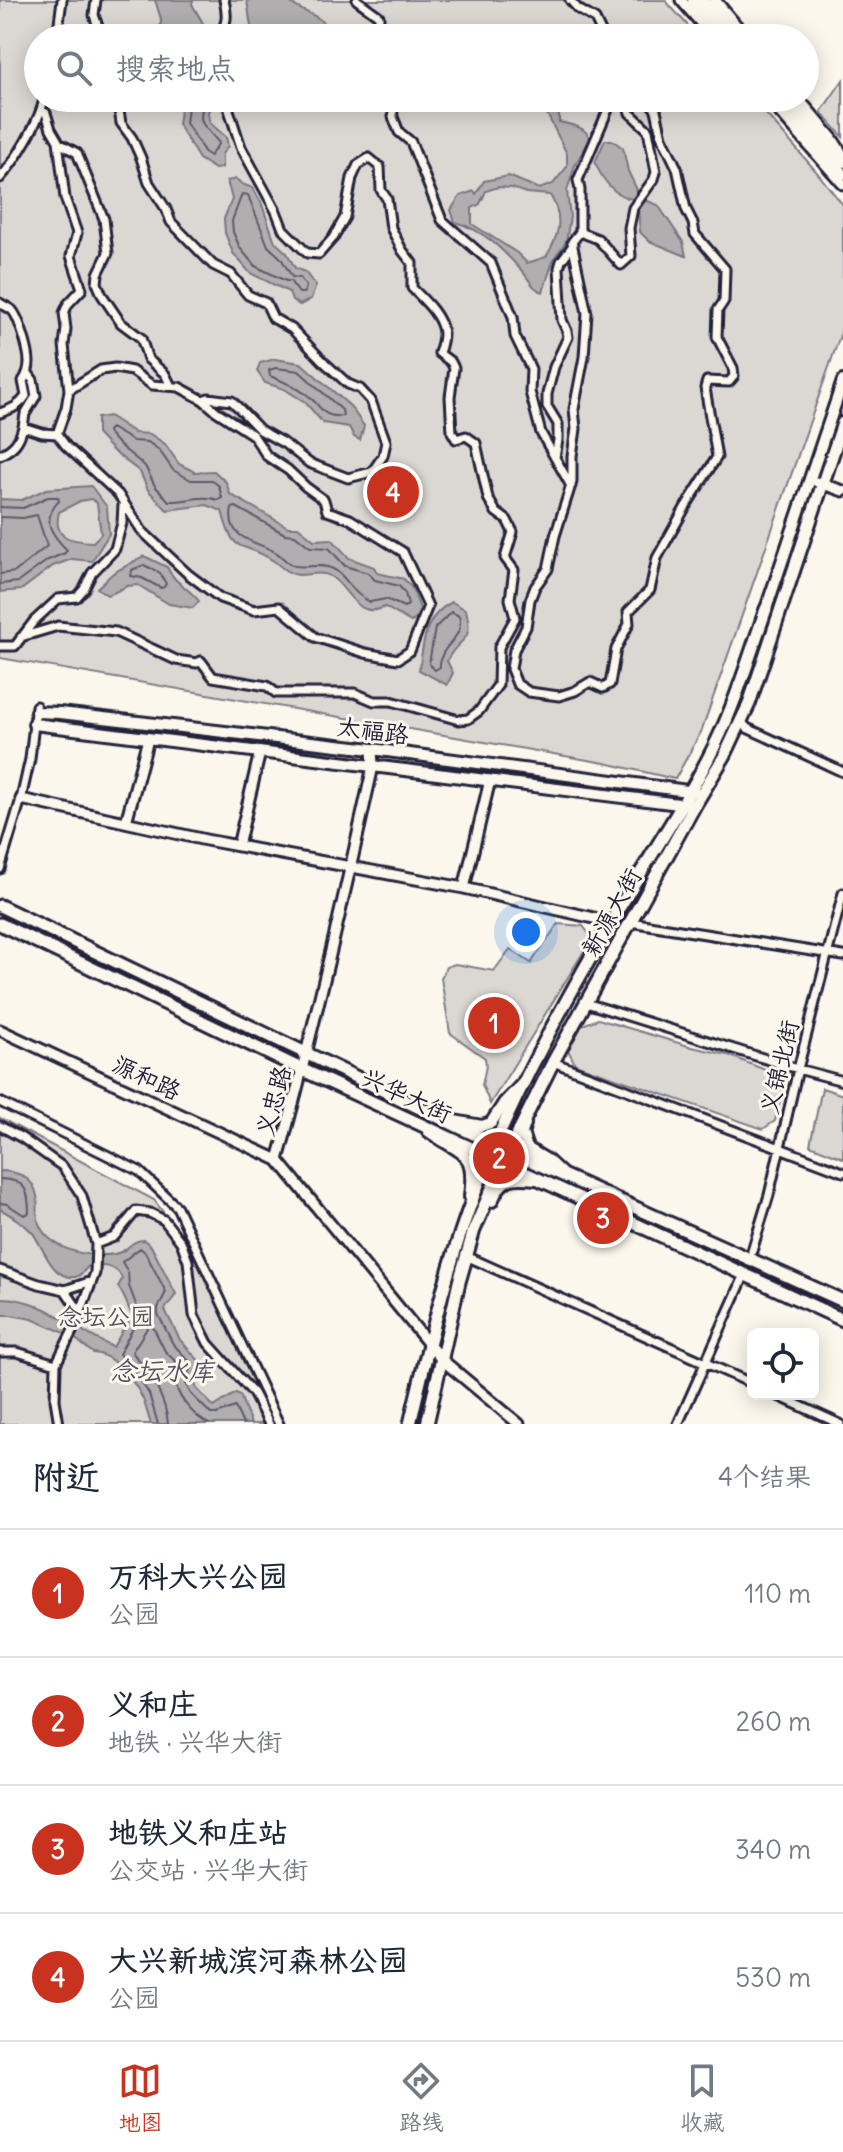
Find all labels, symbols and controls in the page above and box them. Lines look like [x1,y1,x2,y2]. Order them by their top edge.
search box [24,24,819,112]
icon: search [52,46,96,90]
text: 搜索地点 [116,49,236,87]
pin: 4 [367,462,419,522]
street label: 太福路 [335,711,411,749]
street label: 新源大街 [575,863,647,961]
your location [506,912,546,952]
pin: 1 [468,993,520,1053]
street label: 义锦北街 [754,1017,804,1117]
street label: 源和路 [108,1048,186,1106]
street label: 兴华大街 [357,1061,457,1129]
street label: 义忠路 [249,1062,297,1140]
pin: 2 [473,1128,525,1188]
pin: 3 [577,1188,629,1248]
park label: 念坛公园 [58,1301,154,1331]
map controls [747,1328,819,1400]
button: locate [747,1328,819,1400]
water label: 念坛水库 [110,1354,216,1387]
text: 附近 [32,1455,100,1498]
text: 4个结果 [718,1460,811,1493]
text: 万科大兴公园 [108,1557,288,1595]
text: 1 [53,1577,63,1610]
text: 110 m [744,1577,811,1610]
text: 公园 [108,1597,160,1630]
text: 义和庄 [108,1685,198,1723]
text: 2 [51,1705,65,1738]
text: 260 m [736,1705,811,1738]
text: 地铁 · 兴华大街 [108,1725,282,1758]
text: 地铁义和庄站 [108,1813,288,1851]
text: 3 [51,1833,65,1866]
text: 340 m [735,1833,811,1866]
text: 公交站 · 兴华大街 [108,1853,308,1886]
text: 大兴新城滨河森林公园 [108,1941,408,1979]
text: 4 [50,1961,66,1994]
text: 530 m [735,1961,811,1994]
text: 公园 [108,1981,160,2014]
tab: 地图 [118,2059,163,2136]
tab: 路线 [399,2059,444,2136]
tab: 收藏 [680,2059,725,2136]

